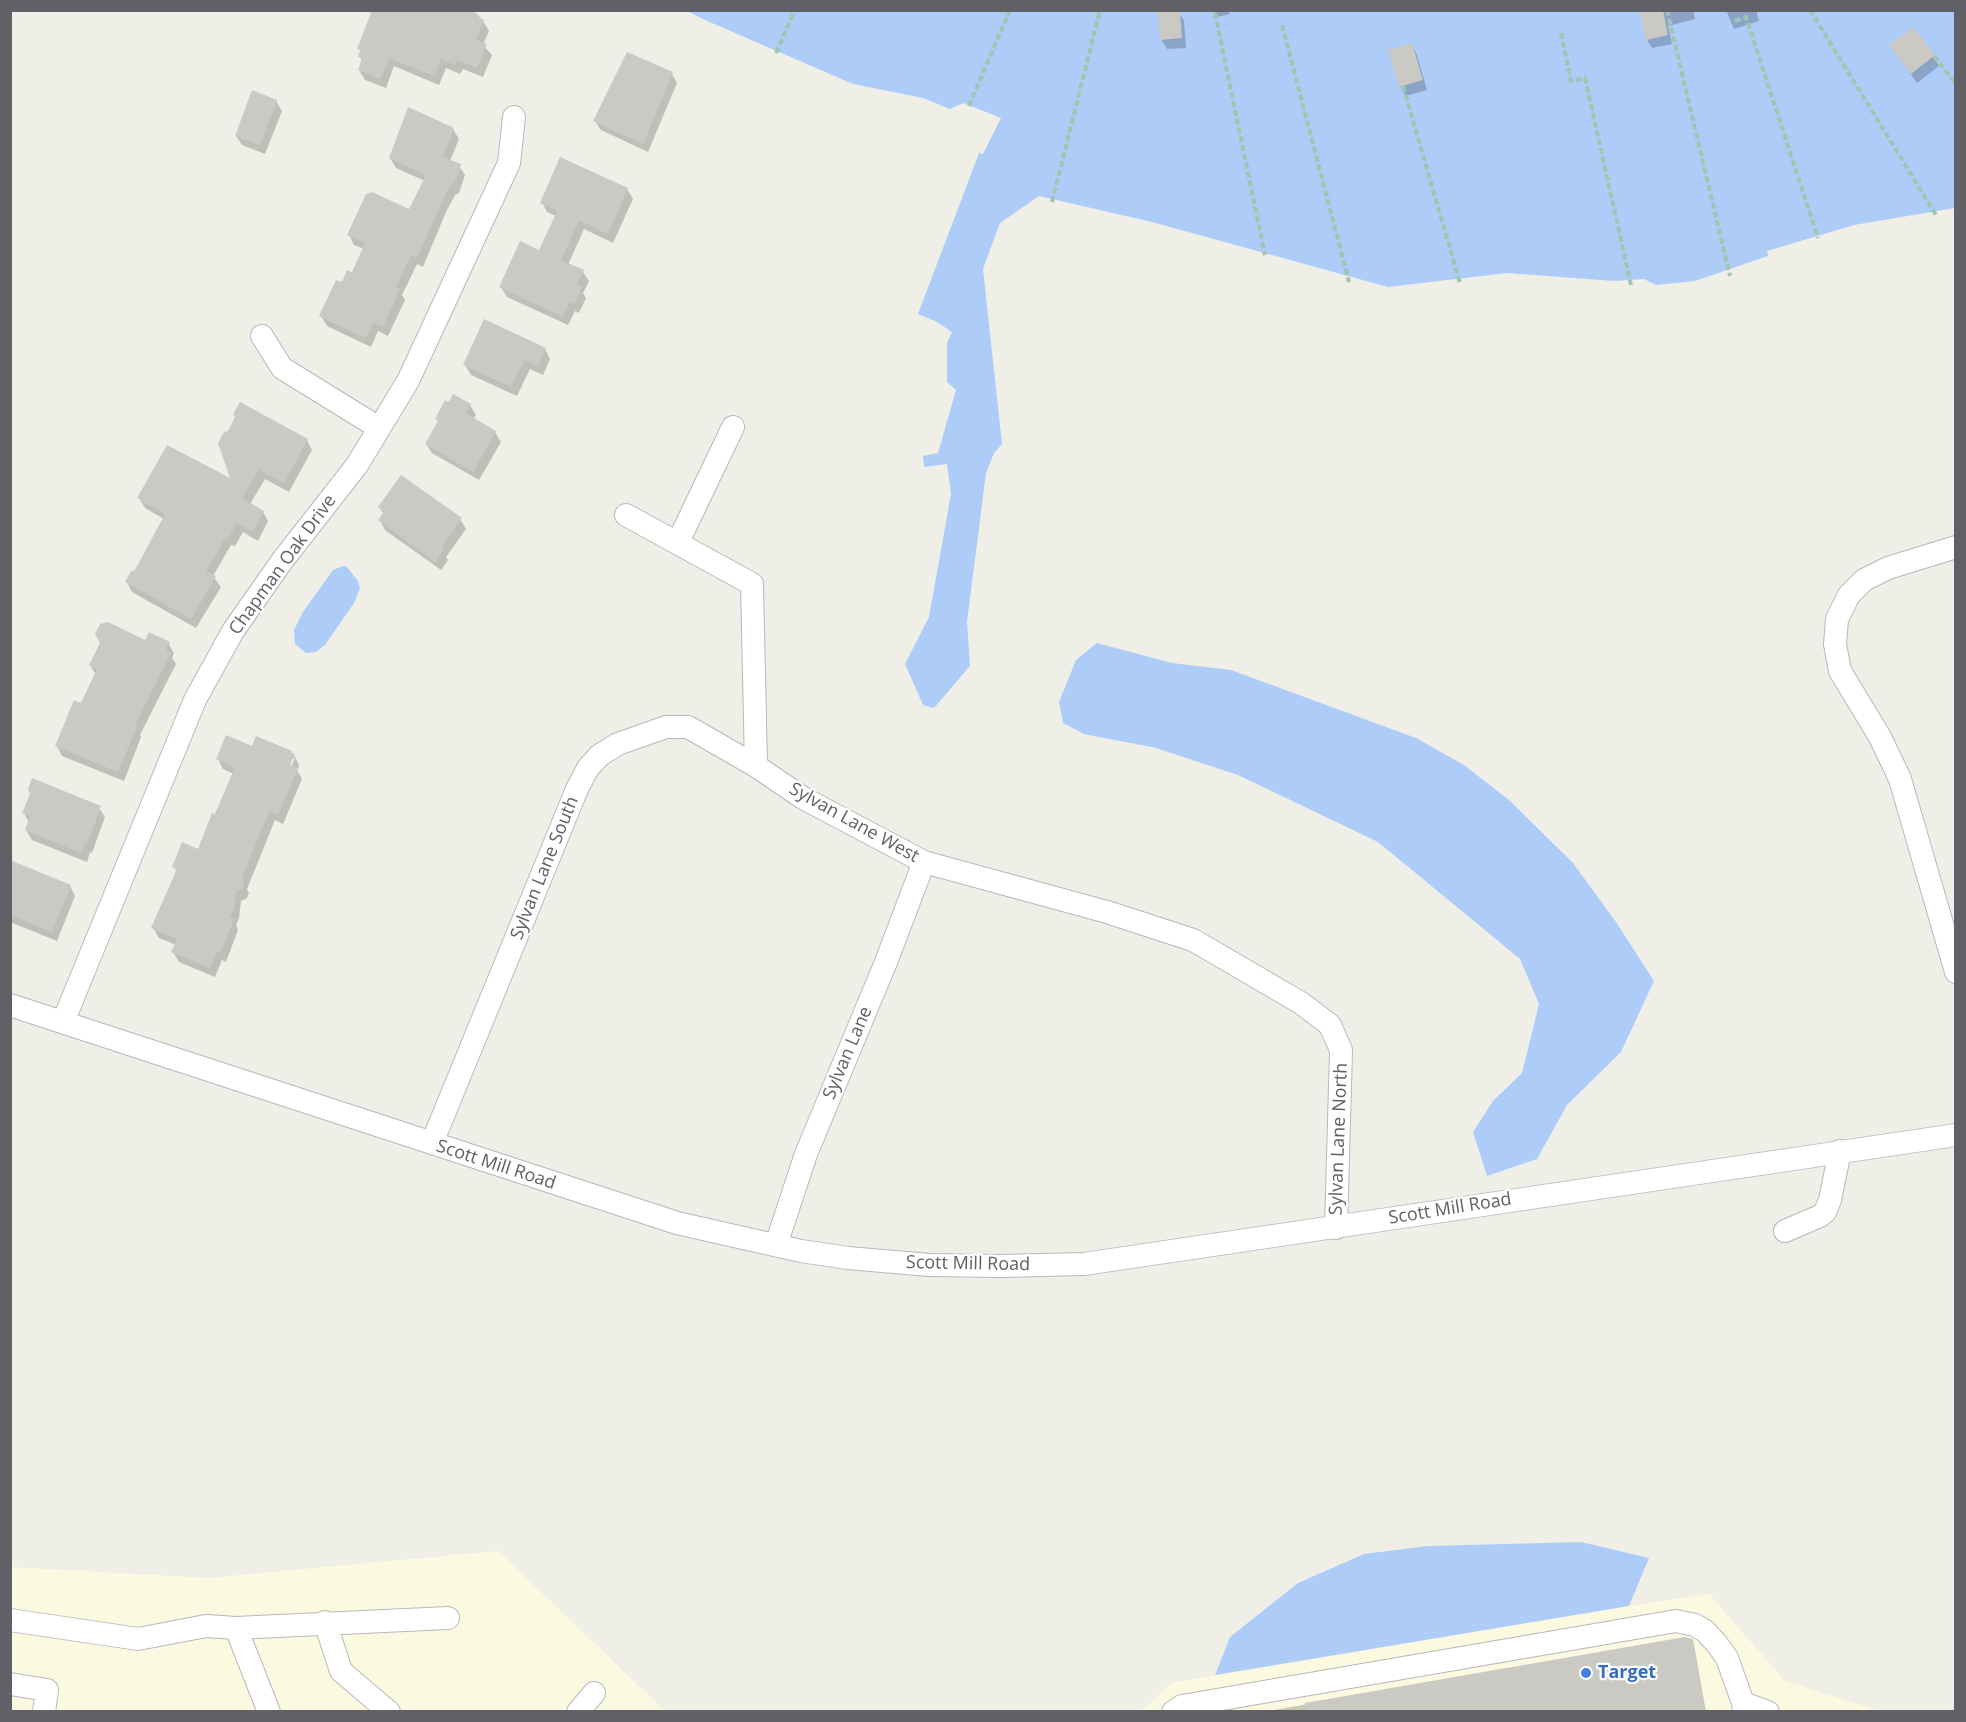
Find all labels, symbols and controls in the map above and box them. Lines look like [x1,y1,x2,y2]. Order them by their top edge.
street label: Chapman Oak Drive [225,491,341,639]
street label: Sylvan Lane West [785,778,923,868]
street label: Sylvan Lane South [506,793,584,943]
street label: Sylvan Lane [819,1003,877,1103]
street label: Sylvan Lane North [1326,1062,1352,1216]
street label: Scott Mill Road [434,1136,558,1194]
street label: Scott Mill Road [1387,1189,1513,1229]
street label: Scott Mill Road [906,1252,1030,1276]
place label: Target [1598,1662,1656,1684]
marker: Target [1579,1666,1593,1680]

